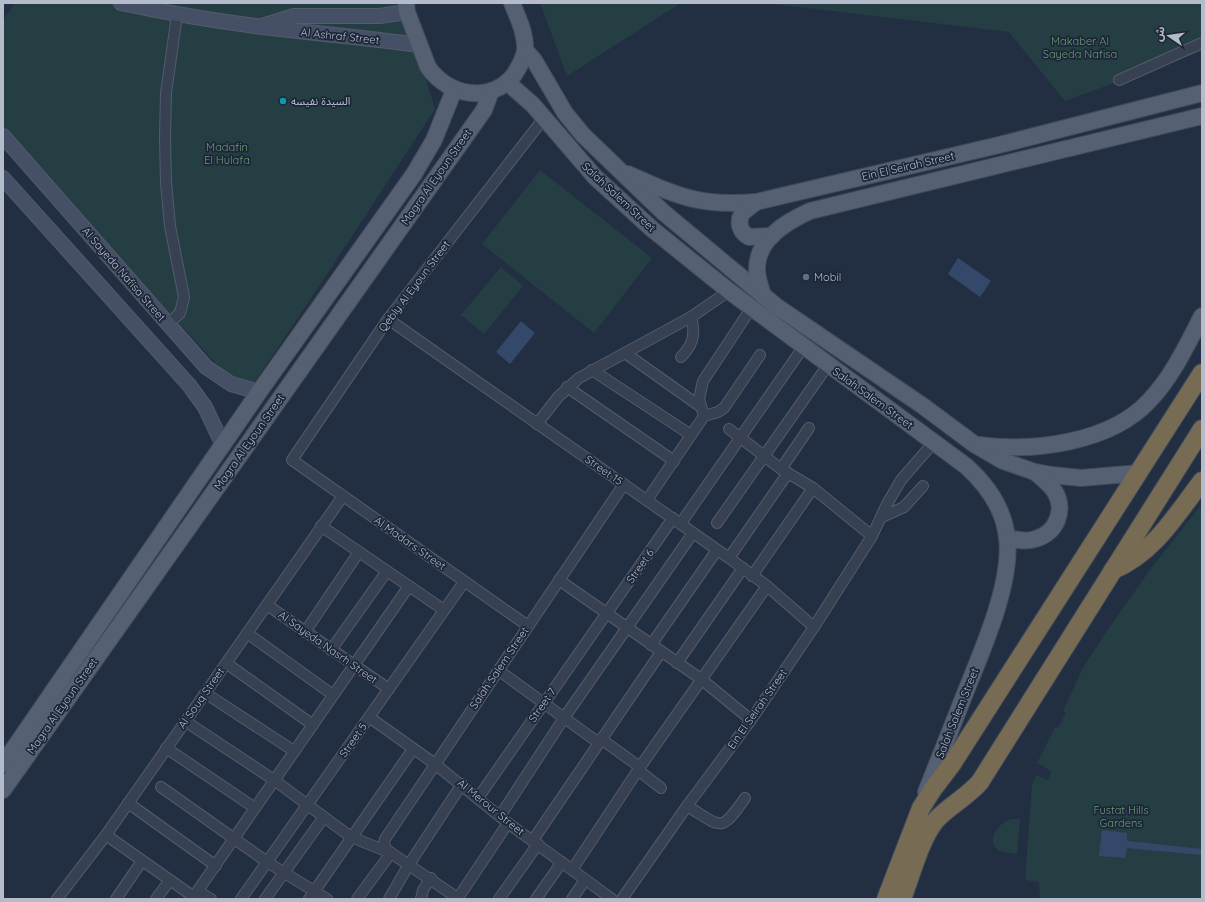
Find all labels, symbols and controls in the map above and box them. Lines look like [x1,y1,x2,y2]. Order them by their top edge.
north arrow [1149,16,1189,56]
street label: Al Ashraf Street [300,25,380,47]
text: ش [1151,25,1168,43]
park label: Makaber Al Sayeda Nafisa [1043,34,1117,61]
place label: السيدة نفيسه [291,94,350,108]
marker: السيدة نفيسه [278,96,288,106]
street label: Magra Al Eyoun Street [398,126,474,228]
park label: Madafin El Hulafa [204,140,250,167]
street label: Ein El Seirah Street [860,148,956,183]
street label: Salah Salem Street [579,159,659,235]
street label: Al Sayeda Nafisa Street [79,224,169,324]
street label: Qebly Al Eyoun Street [375,237,453,334]
place label: Mobil [814,270,841,284]
marker: Mobil [801,272,811,282]
street label: Salah Salem Street [830,364,916,432]
street label: Magra Al Eyoun Street [211,391,287,493]
street label: Street 15 [582,452,626,488]
street label: Al Madars Street [371,513,449,573]
street label: Street 6 [623,546,657,586]
street label: Al Sayeda Nasrh Street [276,608,380,687]
street label: Salah Salem Street [466,624,532,712]
street label: Magra Al Eyoun Street [24,655,100,757]
street label: Al Souq Street [175,664,227,731]
street label: Ein El Seirah Street [724,666,790,752]
street label: Salah Salem Street [933,666,982,760]
street label: Street 7 [525,685,559,725]
street label: Street 5 [336,720,370,760]
street label: Al Merour Street [455,776,528,838]
park label: Fustat Hills Gardens [1093,803,1149,830]

